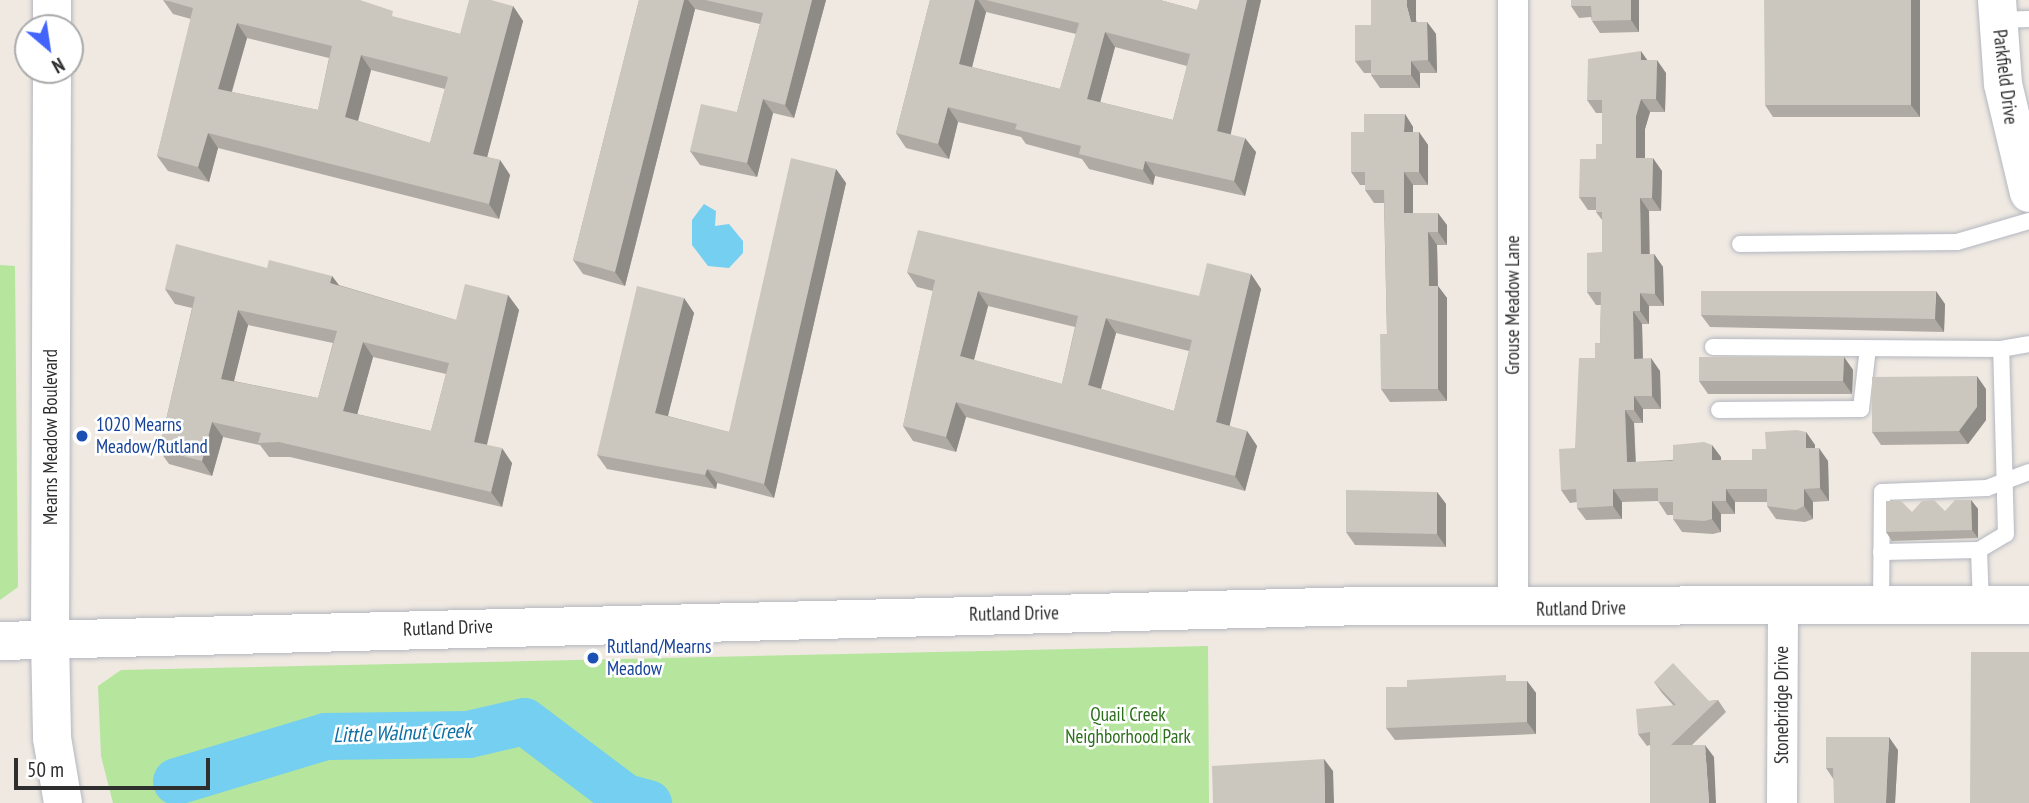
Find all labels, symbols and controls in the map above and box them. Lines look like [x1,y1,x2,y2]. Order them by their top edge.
north arrow [14,14,84,84]
street label: Parkfield Drive [1988,28,2022,126]
text: N [48,53,69,79]
street label: Grouse Meadow Lane [1502,235,1524,375]
street label: Mearns Meadow Boulevard [40,349,62,525]
place label: 1020 Mearns Meadow/Rutland [96,414,208,458]
marker: 1020 Mearns Meadow/Rutland [74,428,90,444]
street label: Rutland Drive [1536,597,1626,621]
street label: Rutland Drive [969,602,1059,626]
street label: Rutland Drive [403,615,493,641]
place label: Rutland/Mearns Meadow [607,636,711,680]
street label: Stonebridge Drive [1771,646,1793,764]
marker: Rutland/Mearns Meadow [585,650,601,666]
park label: Quail Creek Neighborhood Park [1065,704,1191,748]
water label: Little Walnut Creek [332,718,472,748]
scale bar [18,744,214,788]
text: 50 m [27,756,64,783]

